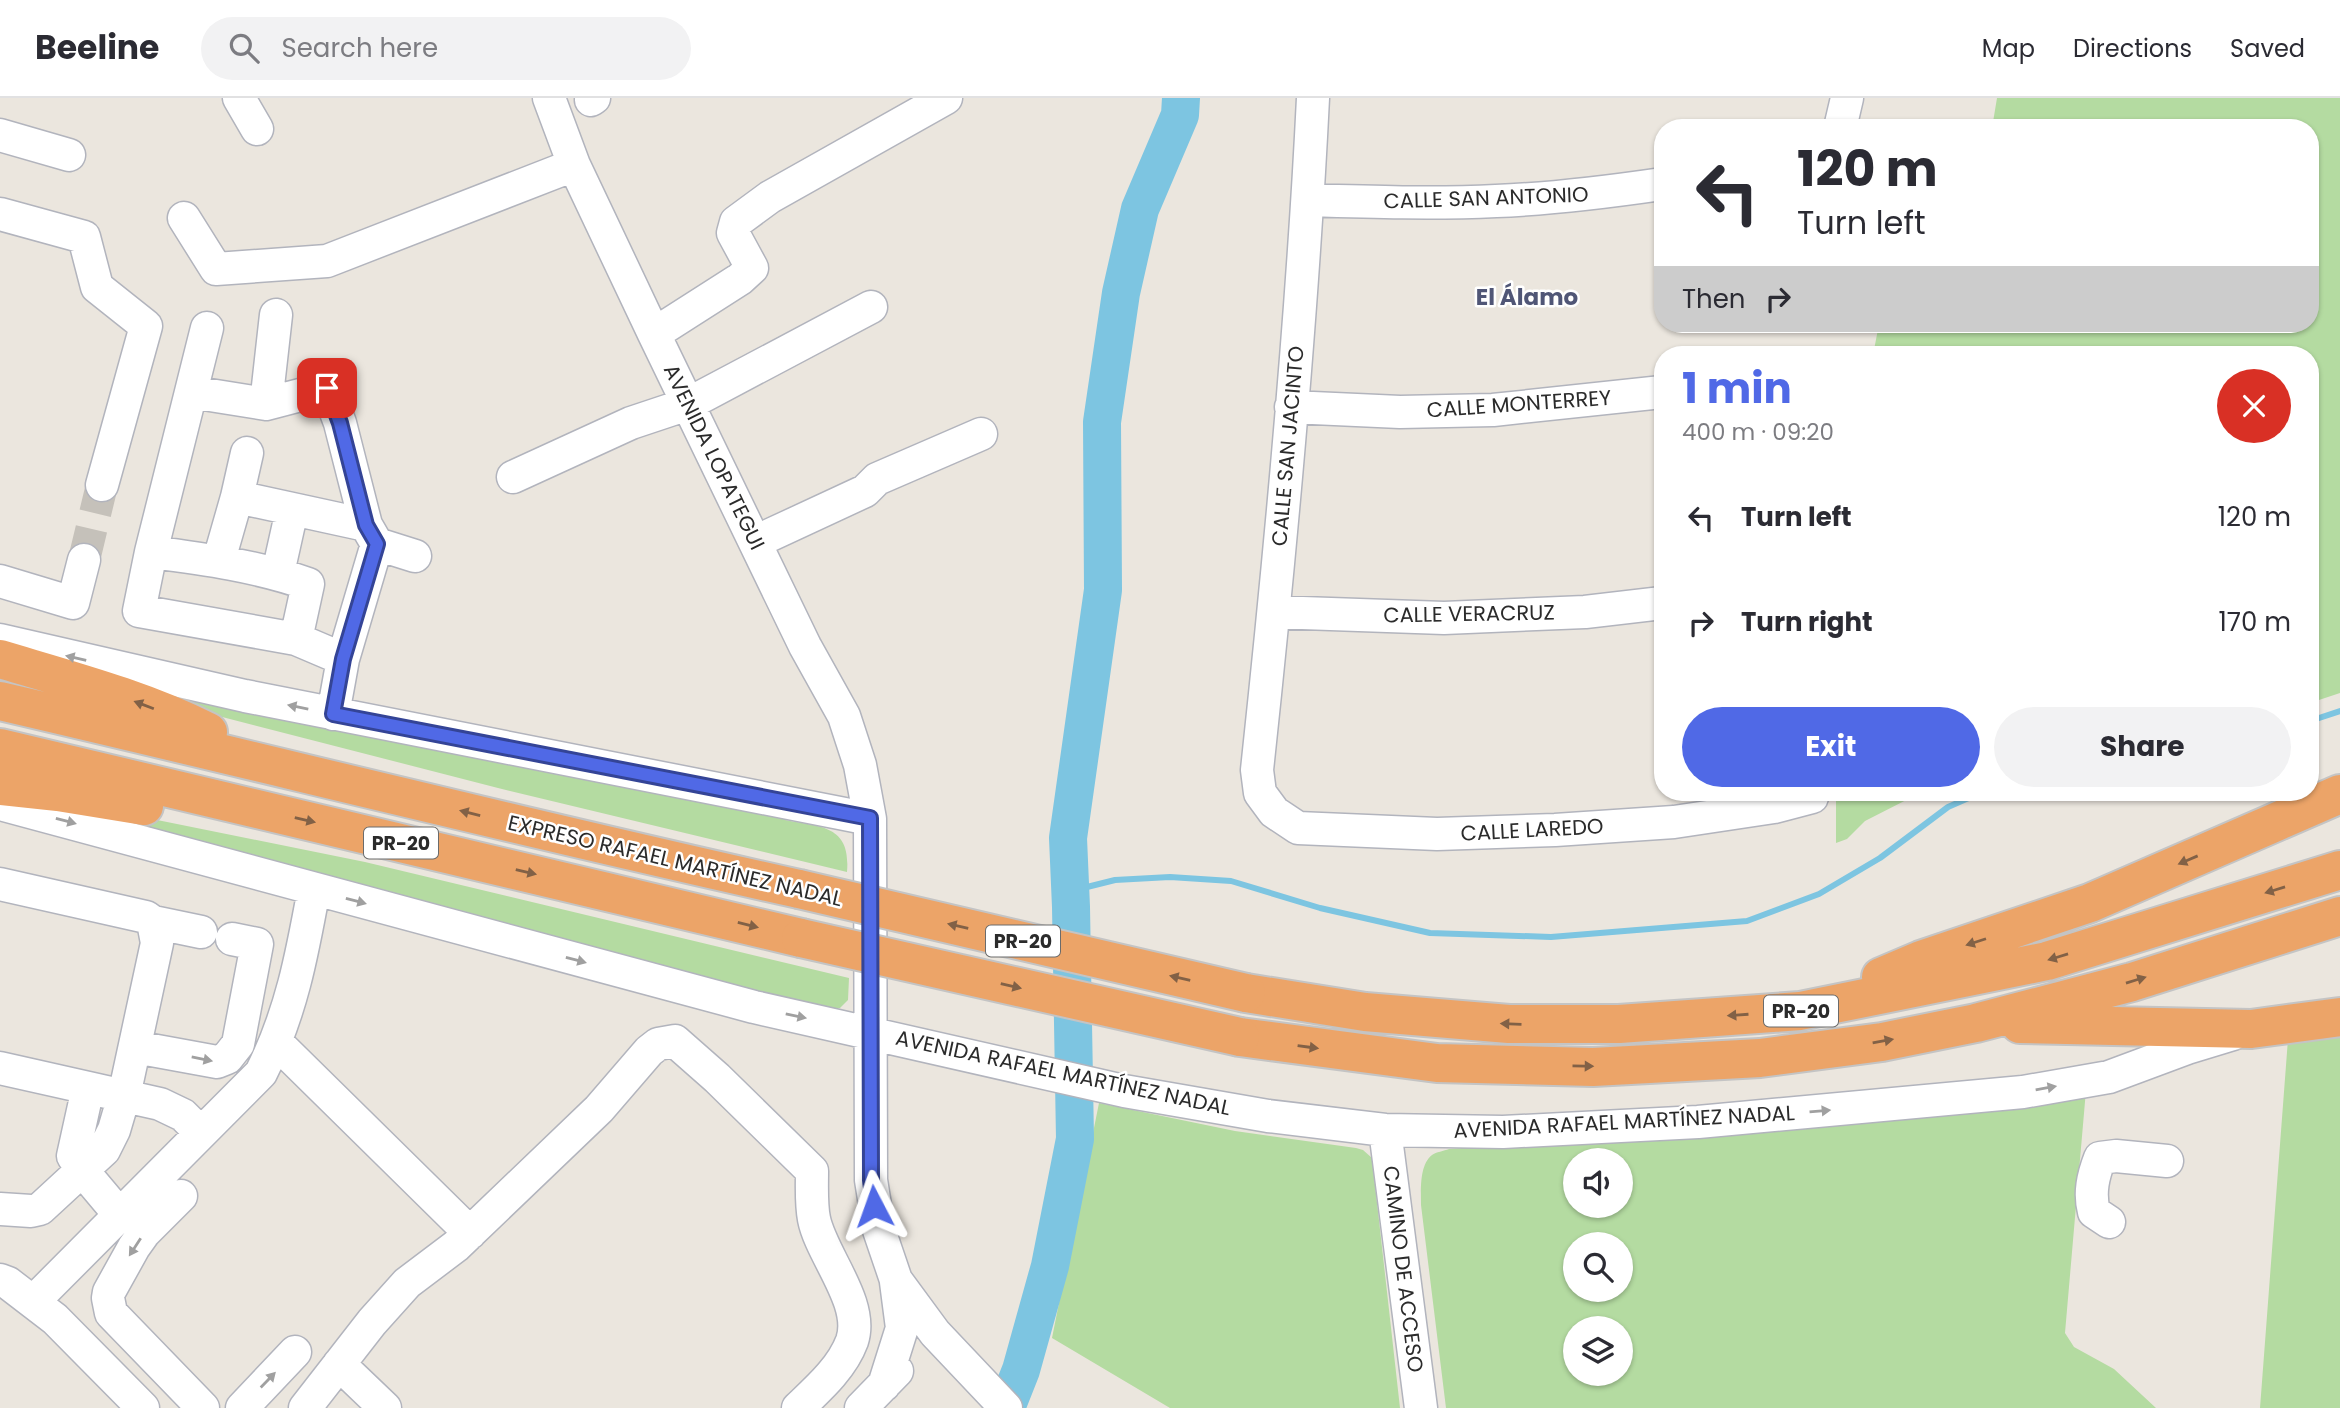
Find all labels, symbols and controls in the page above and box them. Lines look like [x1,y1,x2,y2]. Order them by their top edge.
search box [201,17,691,80]
text: Beeline [35,24,159,71]
icon: search [225,29,263,67]
text: Search here [281,30,438,66]
text: Map [1982,32,2035,65]
text: Directions [2073,32,2192,65]
text: Saved [2230,32,2305,65]
text: 120 m [1797,135,1938,203]
icon: left [1682,147,1773,238]
street label: CALLE SAN ANTONIO [1383,179,1589,216]
text: Turn left [1797,200,1926,245]
icon: right [1759,280,1797,318]
district label: El Álamo [1476,281,1578,313]
text: Then [1682,281,1745,317]
street label: CALLE SAN JACINTO [1264,345,1311,547]
pin [297,358,357,418]
street label: AVENIDA LOPATEGUI [657,359,772,555]
text: 1 min [1682,359,1792,418]
icon: arrive [308,369,346,407]
button: close [2217,369,2291,443]
street label: CALLE MONTERREY [1426,383,1612,424]
text: 400 m · 09:20 [1682,416,1834,448]
icon: left [1682,499,1720,537]
text: Turn left [1741,499,1852,535]
text: 120 m [2218,499,2291,535]
street label: CALLE VERACRUZ [1383,598,1555,629]
icon: right [1682,604,1720,642]
text: Turn right [1741,604,1873,640]
text: 170 m [2218,604,2291,640]
one-way arrow [65,652,87,663]
one-way arrow [134,699,155,710]
one-way arrow [287,701,309,712]
button: Exit [1682,707,1980,787]
button: Share [1994,707,2291,787]
one-way arrow [459,807,481,818]
street label: EXPRESO RAFAEL MARTÍNEZ NADAL [505,808,845,913]
street label: CALLE LAREDO [1460,811,1604,848]
one-way arrow [294,815,316,826]
one-way arrow [55,816,77,827]
road number: PR-20 [364,828,438,858]
one-way arrow [2177,855,2198,866]
one-way arrow [515,867,537,878]
one-way arrow [2264,885,2285,896]
one-way arrow [346,896,368,907]
one-way arrow [737,920,759,931]
one-way arrow [947,920,969,931]
road number: PR-20 [986,926,1060,956]
one-way arrow [1965,937,1986,948]
one-way arrow [2047,953,2068,963]
one-way arrow [566,955,587,965]
one-way arrow [1169,972,1191,983]
one-way arrow [2126,975,2147,985]
one-way arrow [1000,980,1022,991]
road number: PR-20 [1764,995,1838,1026]
one-way arrow [1727,1010,1749,1021]
one-way arrow [785,1011,807,1022]
one-way arrow [1499,1018,1521,1029]
street label: AVENIDA RAFAEL MARTÍNEZ NADAL [893,1023,1233,1122]
one-way arrow [1872,1035,1894,1046]
one-way arrow [1297,1041,1319,1052]
one-way arrow [191,1054,213,1065]
one-way arrow [1573,1061,1595,1072]
one-way arrow [2035,1082,2057,1093]
street label: AVENIDA RAFAEL MARTÍNEZ NADAL [1453,1098,1795,1145]
one-way arrow [1809,1105,1831,1116]
map controls [1563,1148,1633,1386]
button: sound [1563,1148,1633,1218]
street label: CAMINO DE ACCESO [1376,1164,1431,1374]
position arrow [837,1169,911,1243]
button: search [1563,1232,1633,1302]
one-way arrow [129,1237,142,1256]
button: layers [1563,1316,1633,1386]
one-way arrow [260,1372,276,1389]

